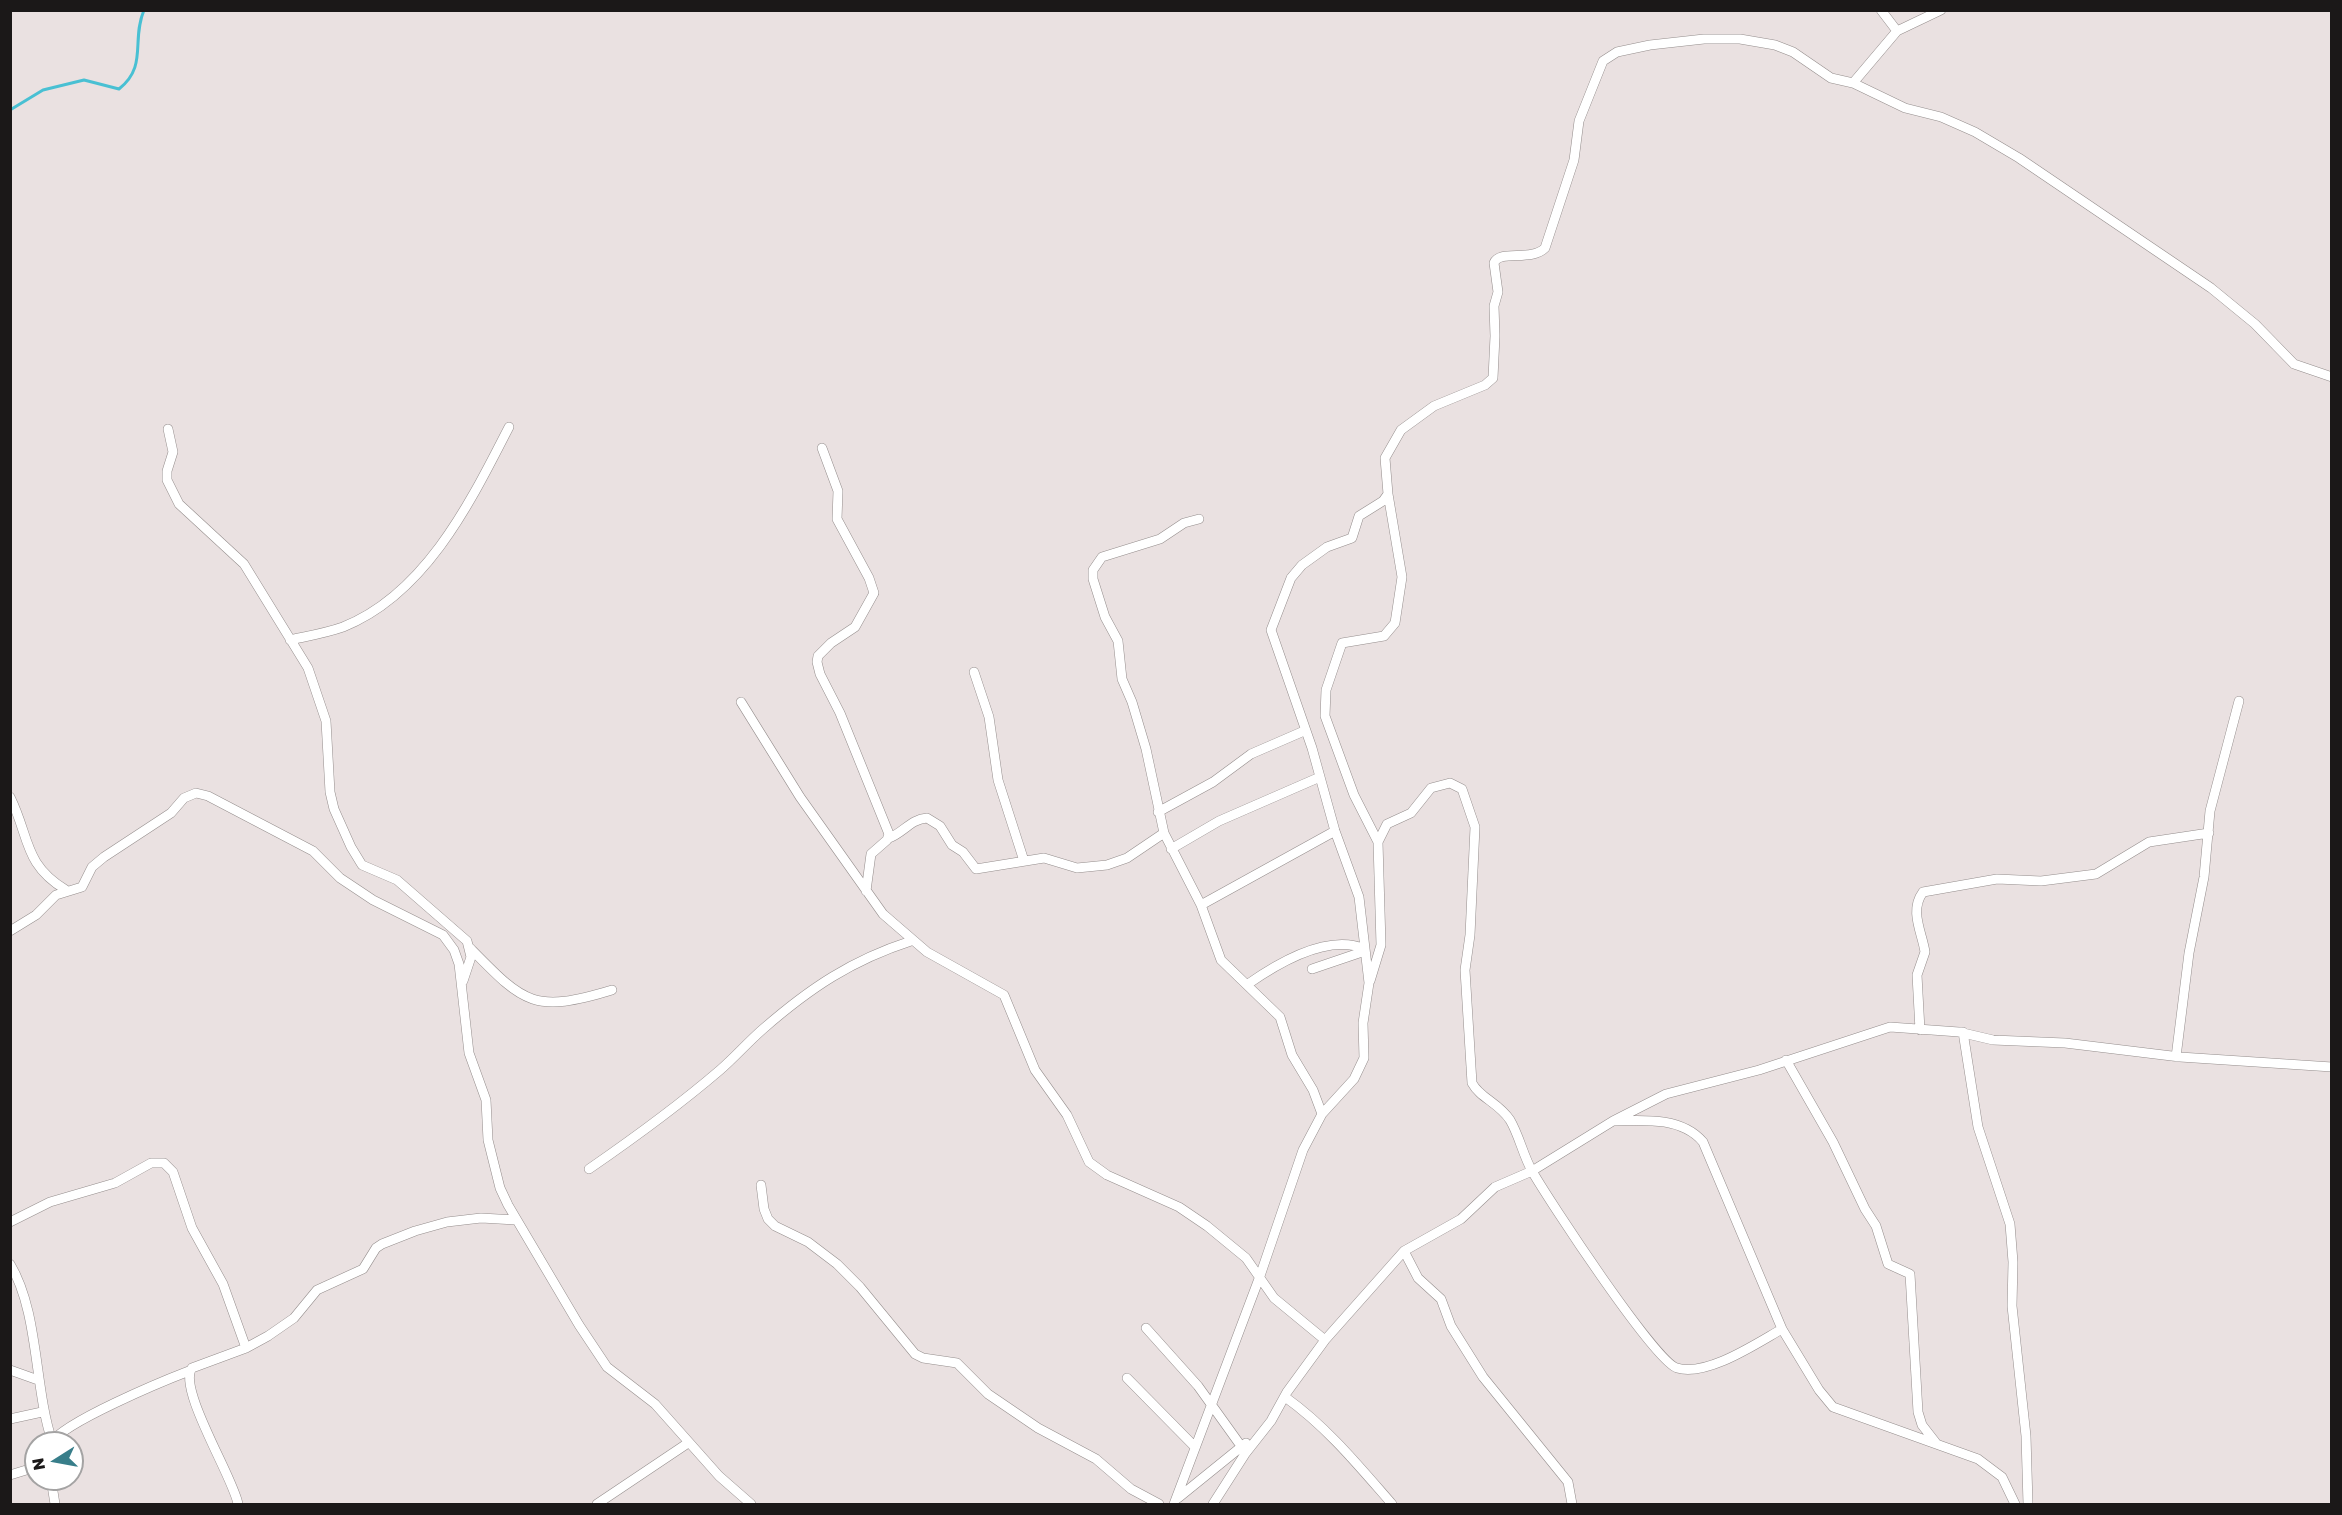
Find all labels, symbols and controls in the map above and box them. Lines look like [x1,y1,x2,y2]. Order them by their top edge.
north arrow [24,1431,84,1491]
text: N [27,1456,49,1472]

